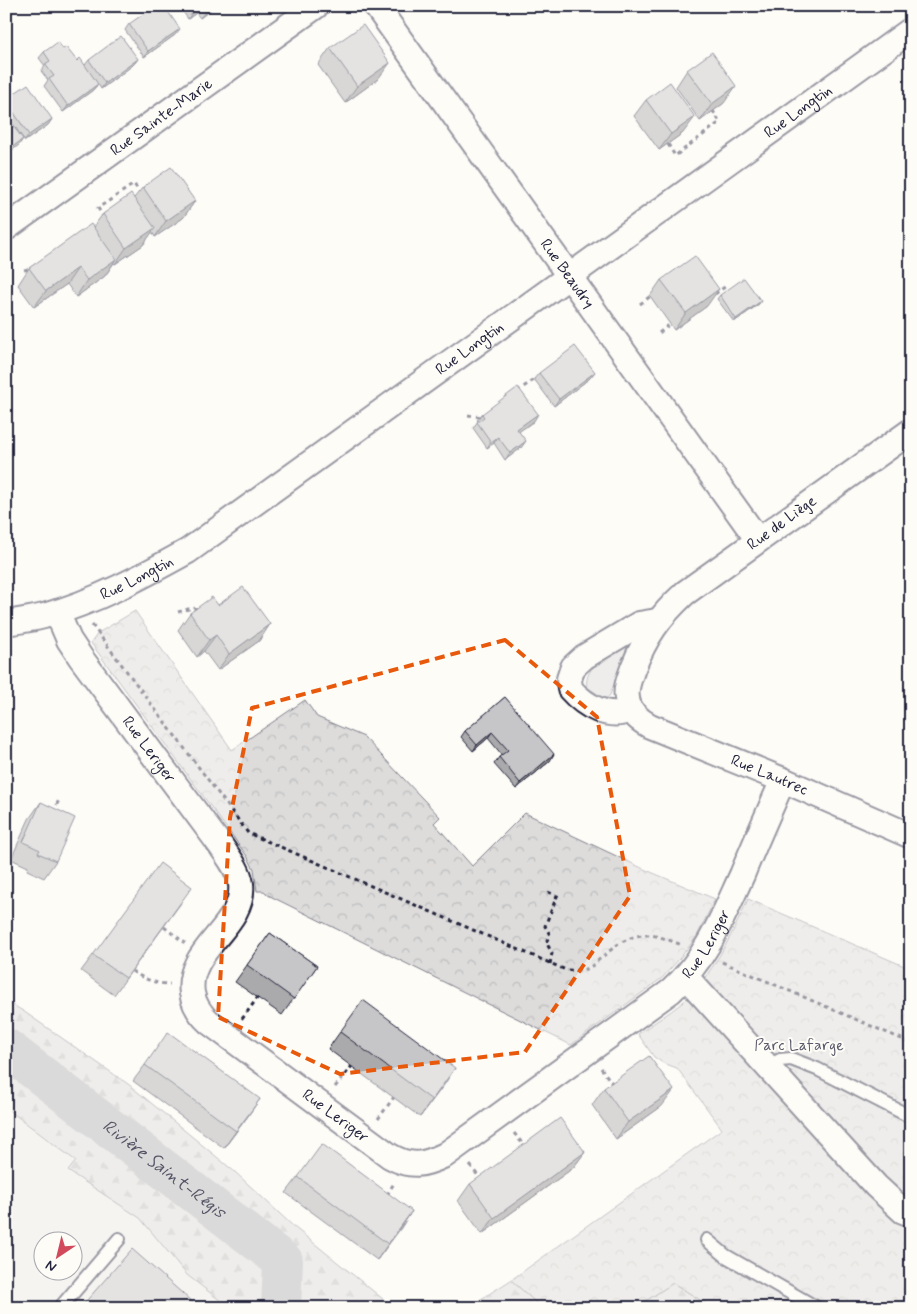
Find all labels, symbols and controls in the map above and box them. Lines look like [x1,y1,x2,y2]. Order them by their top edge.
street label: Rue Sainte-Marie [106,73,217,161]
street label: Rue Longtin [760,80,836,143]
street label: Rue Beaudry [535,235,600,313]
street label: Rue Longtin [431,316,508,380]
street label: Rue de Liège [743,491,821,555]
street label: Rue Longtin [97,551,177,605]
street label: Rue Leriger [117,712,181,787]
street label: Rue Lautrec [728,749,812,800]
street label: Rue Leriger [677,906,735,983]
park label: Parc Lafarge [754,1035,844,1056]
street label: Rue Leriger [298,1084,373,1148]
water label: Rivière Saint-Régis [97,1114,232,1225]
north arrow [32,1232,82,1282]
text: N [42,1256,60,1276]

